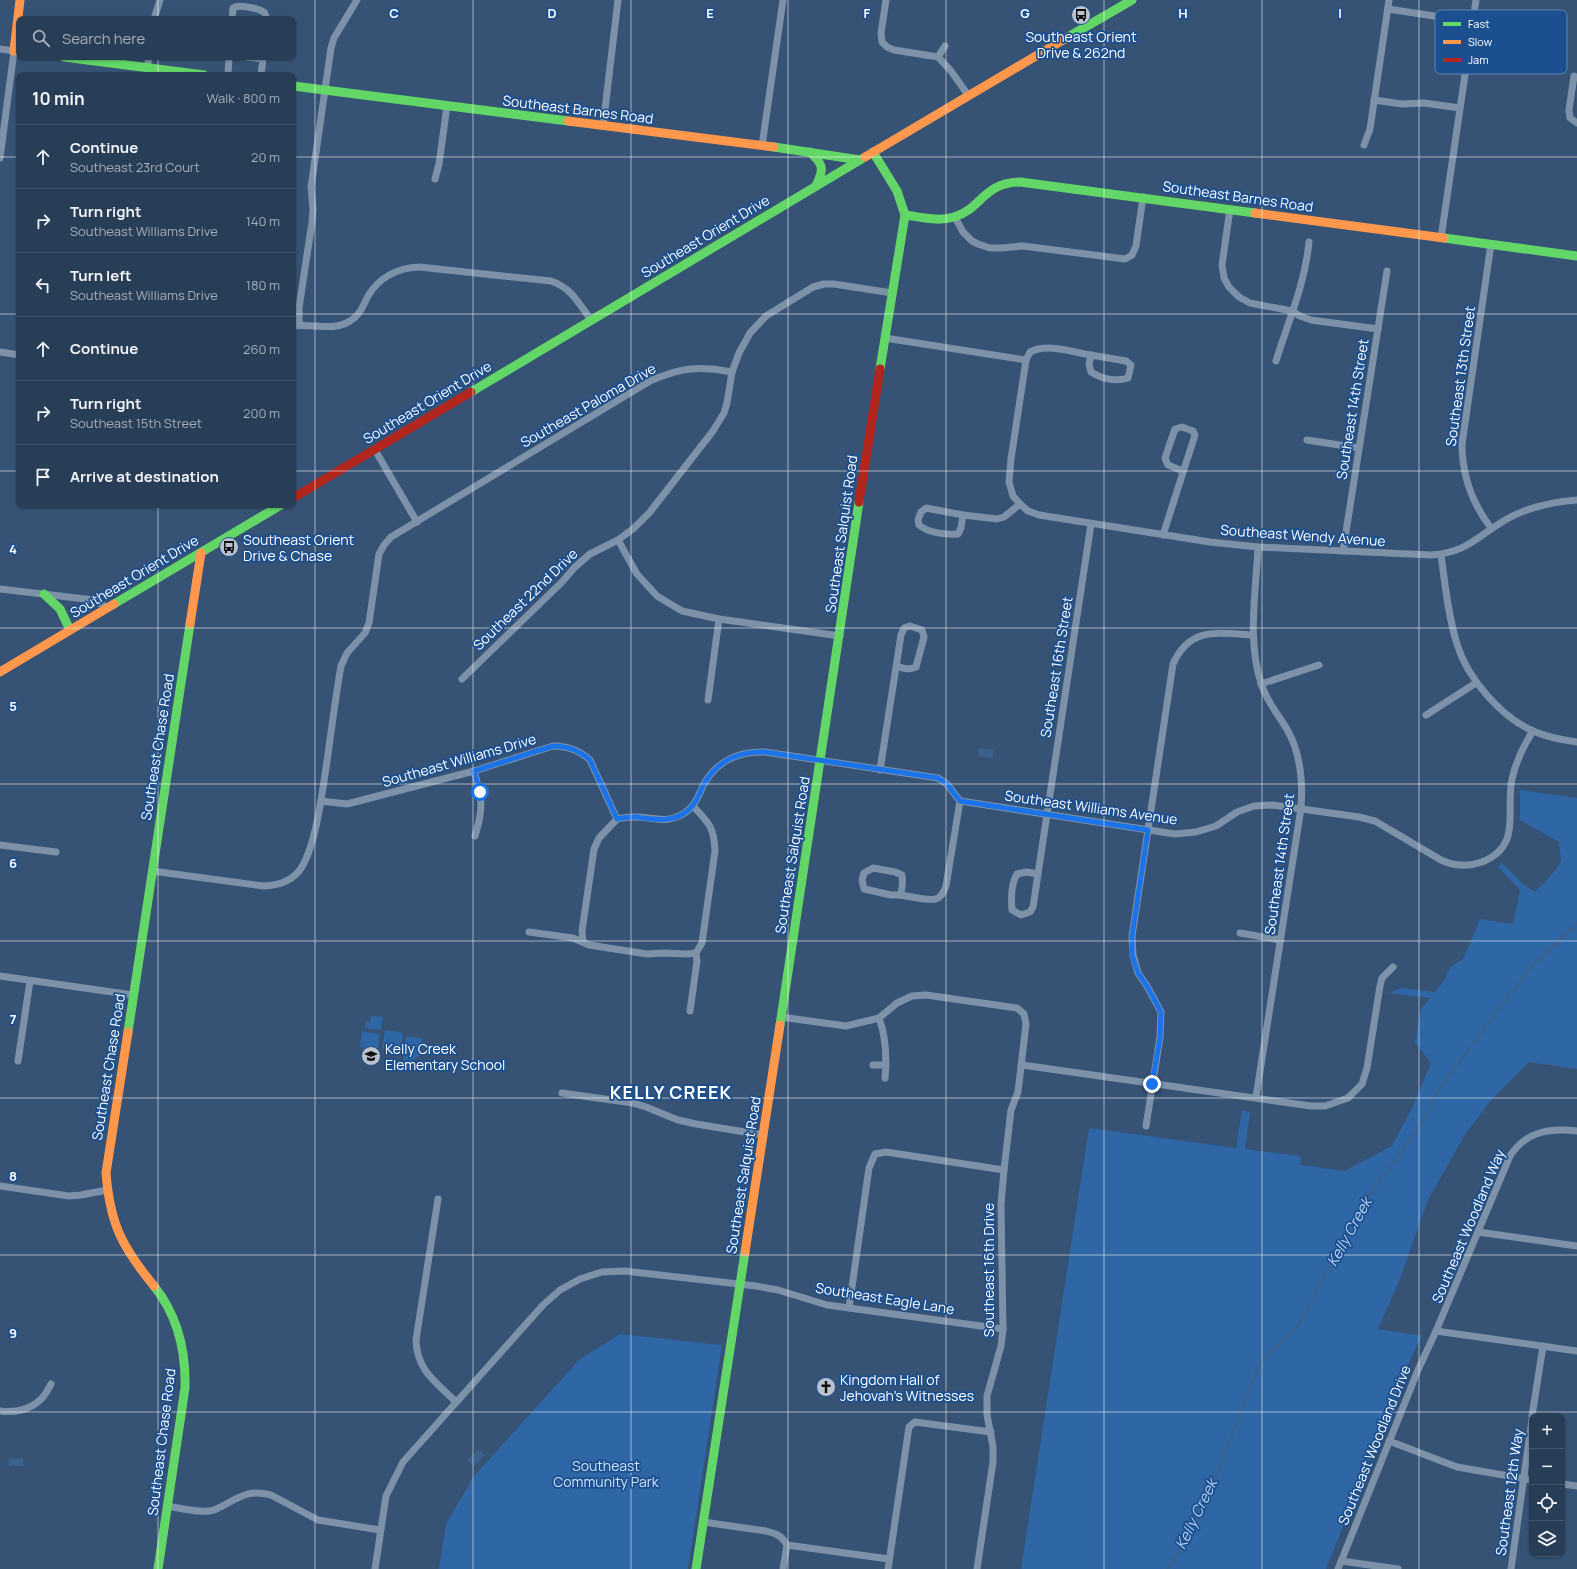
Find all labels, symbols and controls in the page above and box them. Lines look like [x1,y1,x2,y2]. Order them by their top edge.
text: C [389,4,399,22]
text: D [547,4,557,22]
text: E [706,4,714,22]
text: F [864,4,871,22]
text: G [1020,4,1030,22]
bus stop icon: Southeast Orient Drive & 262nd [1070,4,1092,26]
text: H [1178,4,1188,22]
text: I [1338,4,1342,22]
legend [1435,10,1567,74]
search box [16,16,296,60]
text: Fast [1468,16,1490,31]
icon: search [30,27,52,49]
place label: Southeast Orient Drive & 262nd [1025,27,1137,62]
text: Search here [62,28,145,49]
text: Slow [1468,34,1493,49]
text: Jam [1468,52,1489,67]
text: 10 min [32,87,85,110]
text: Walk · 800 m [207,89,280,107]
street label: Southeast Barnes Road [501,90,655,128]
text: Continue [70,137,138,158]
icon: ahead [32,146,54,168]
text: 20 m [251,148,280,166]
text: Southeast 23rd Court [70,158,200,176]
street label: Southeast Barnes Road [1161,176,1315,216]
street label: Southeast Orient Drive [637,190,773,282]
text: Turn right [70,201,141,222]
icon: right [32,210,54,232]
text: 140 m [246,212,280,230]
text: Southeast Williams Drive [70,222,218,240]
text: Turn left [70,265,132,286]
icon: left [32,274,54,296]
text: 180 m [246,276,280,294]
text: Southeast Williams Drive [70,286,218,304]
street label: Southeast 13th Street [1441,304,1479,448]
street label: Southeast 14th Street [1331,337,1373,481]
icon: ahead [32,338,54,360]
text: Continue [70,338,138,359]
text: 260 m [243,340,280,358]
street label: Southeast Orient Drive [359,356,495,448]
street label: Southeast Paloma Drive [517,358,659,452]
text: Turn right [70,393,141,414]
icon: right [32,402,54,424]
text: 200 m [243,404,280,422]
text: Southeast 15th Street [70,414,202,432]
street label: Southeast Salquist Road [821,454,861,614]
icon: arrive [32,466,54,488]
text: Arrive at destination [70,466,219,487]
street label: Southeast Wendy Avenue [1220,520,1386,550]
street label: Southeast Orient Drive [66,530,202,622]
place label: Southeast Orient Drive & Chase [243,530,354,565]
bus stop icon: Southeast Orient Drive & Chase [218,536,240,558]
text: 4 [9,540,17,558]
street label: Southeast 22nd Drive [468,544,582,654]
street label: Southeast 16th Street [1035,595,1077,739]
street label: Southeast Chase Road [136,672,178,822]
text: 5 [9,697,17,715]
street label: Southeast Williams Drive [380,729,538,791]
street label: Southeast Salquist Road [770,775,814,935]
route start [471,783,489,801]
street label: Southeast Williams Avenue [1003,785,1179,829]
street label: Southeast 14th Street [1260,792,1298,936]
text: 6 [9,854,17,872]
street label: Southeast Chase Road [87,992,129,1142]
text: 7 [10,1010,17,1028]
place label: Kelly Creek Elementary School [385,1039,505,1074]
school or university icon: Kelly Creek Elementary School [360,1045,382,1067]
route end [1143,1075,1161,1093]
district label: KELLY CREEK [610,1080,732,1104]
street label: Southeast Salquist Road [721,1095,765,1255]
street label: Southeast Woodland Way [1427,1146,1509,1306]
text: 8 [9,1167,17,1185]
water label: Kelly Creek [1321,1191,1378,1270]
street label: Southeast 16th Drive [979,1203,998,1337]
street label: Southeast Eagle Lane [814,1278,956,1318]
text: 9 [9,1324,17,1342]
street label: Southeast Woodland Drive [1333,1362,1415,1528]
street label: Southeast Chase Road [143,1367,179,1517]
place label: Kingdom Hall of Jehovah's Witnesses [840,1370,974,1405]
church icon: Kingdom Hall of Jehovah's Witnesses [815,1376,837,1398]
map controls [1529,1413,1565,1557]
button: + [1529,1413,1565,1449]
street label: Southeast 12th Way [1491,1427,1527,1557]
button: − [1529,1449,1565,1485]
park label: Southeast Community Park [553,1456,660,1491]
water label: Kelly Creek [1170,1473,1223,1553]
button: locate [1529,1485,1565,1521]
button: layers [1529,1521,1565,1557]

